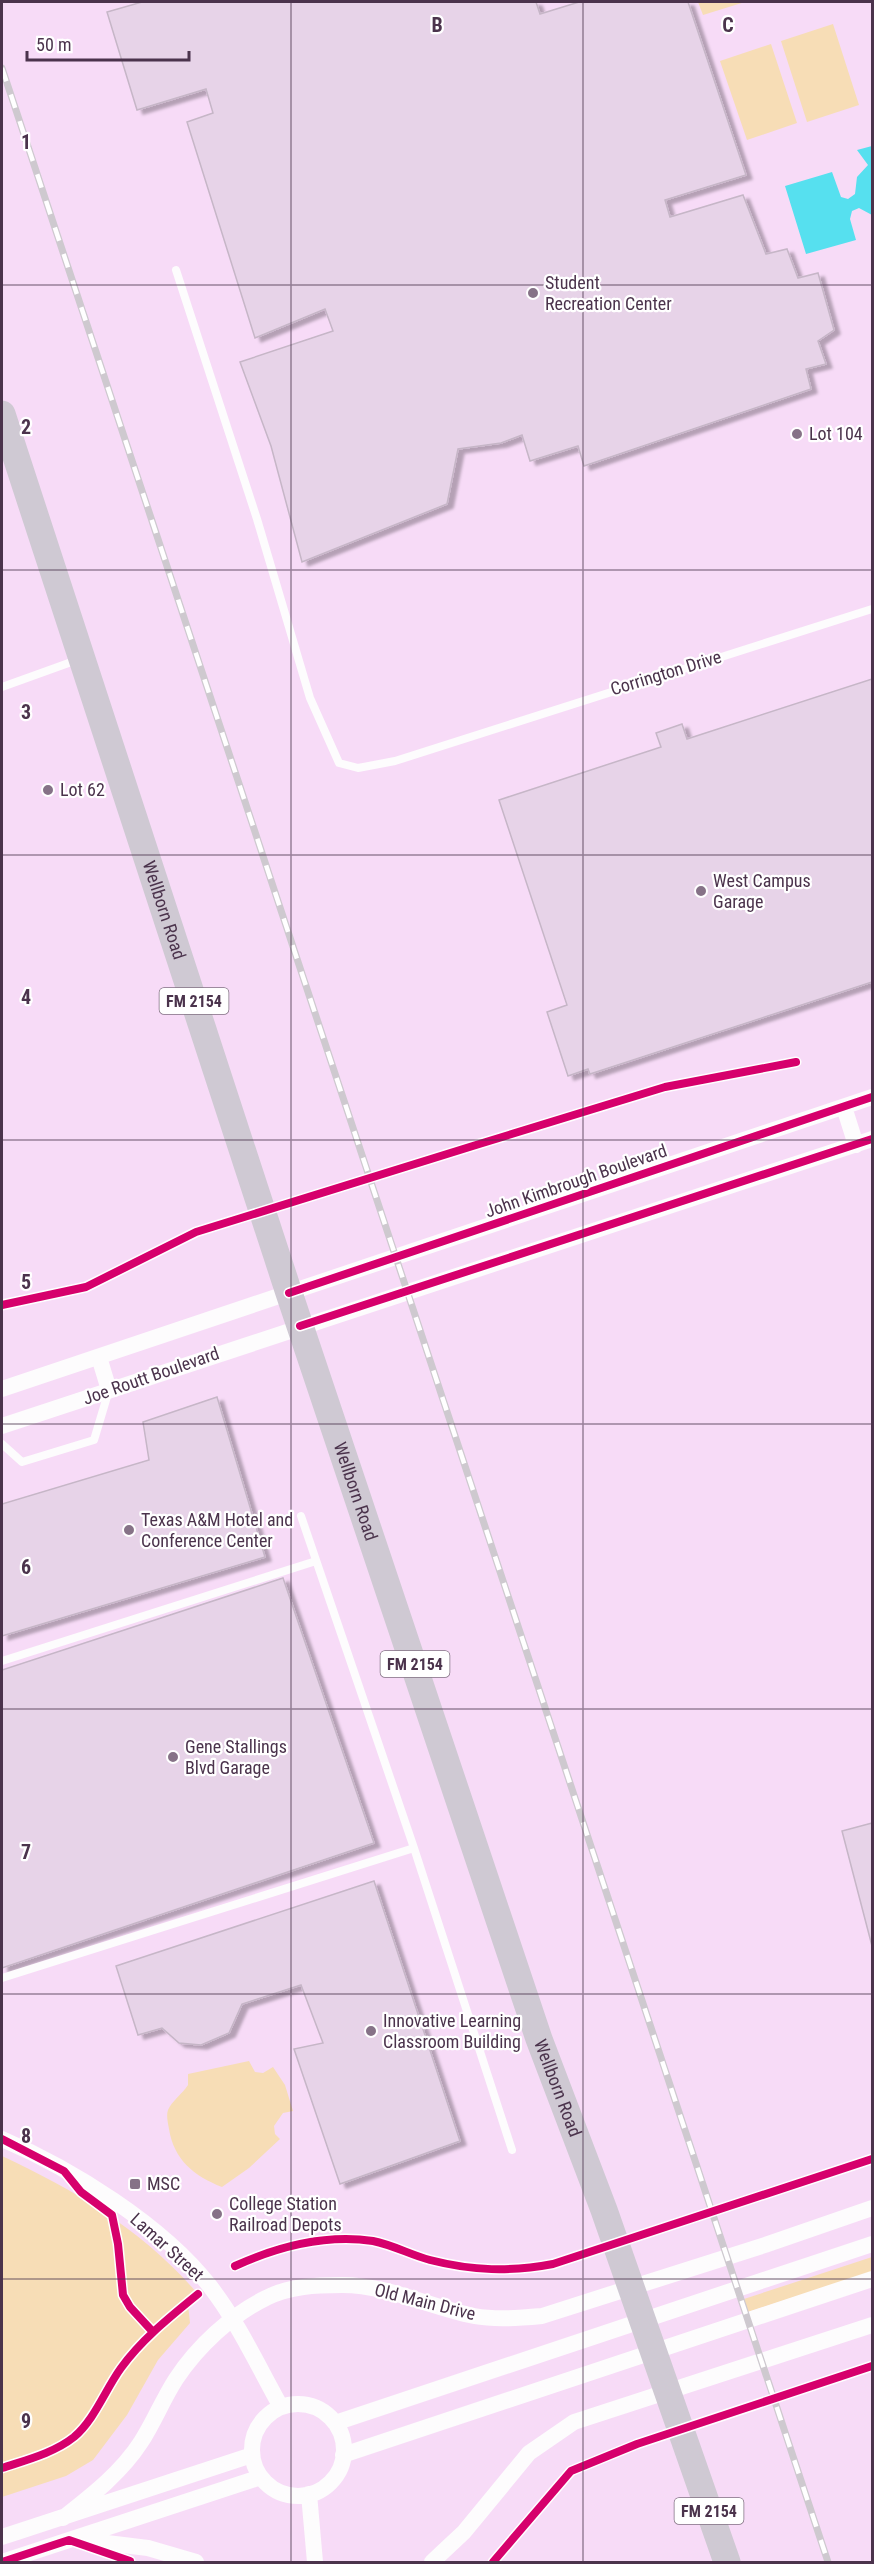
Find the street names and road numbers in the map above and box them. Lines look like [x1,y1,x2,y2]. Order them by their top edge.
street label: Corrington Drive [608,646,724,699]
street label: Wellborn Road [139,858,190,962]
road number: FM 2154 [160,988,228,1014]
street label: John Kimbrough Boulevard [482,1140,669,1222]
street label: Joe Routt Boulevard [80,1342,222,1409]
street label: Wellborn Road [330,1439,382,1543]
road number: FM 2154 [380,1651,450,1677]
street label: Wellborn Road [530,2036,586,2140]
street label: Lamar Street [126,2208,208,2285]
street label: Old Main Drive [373,2279,478,2324]
road number: FM 2154 [674,2498,744,2524]

